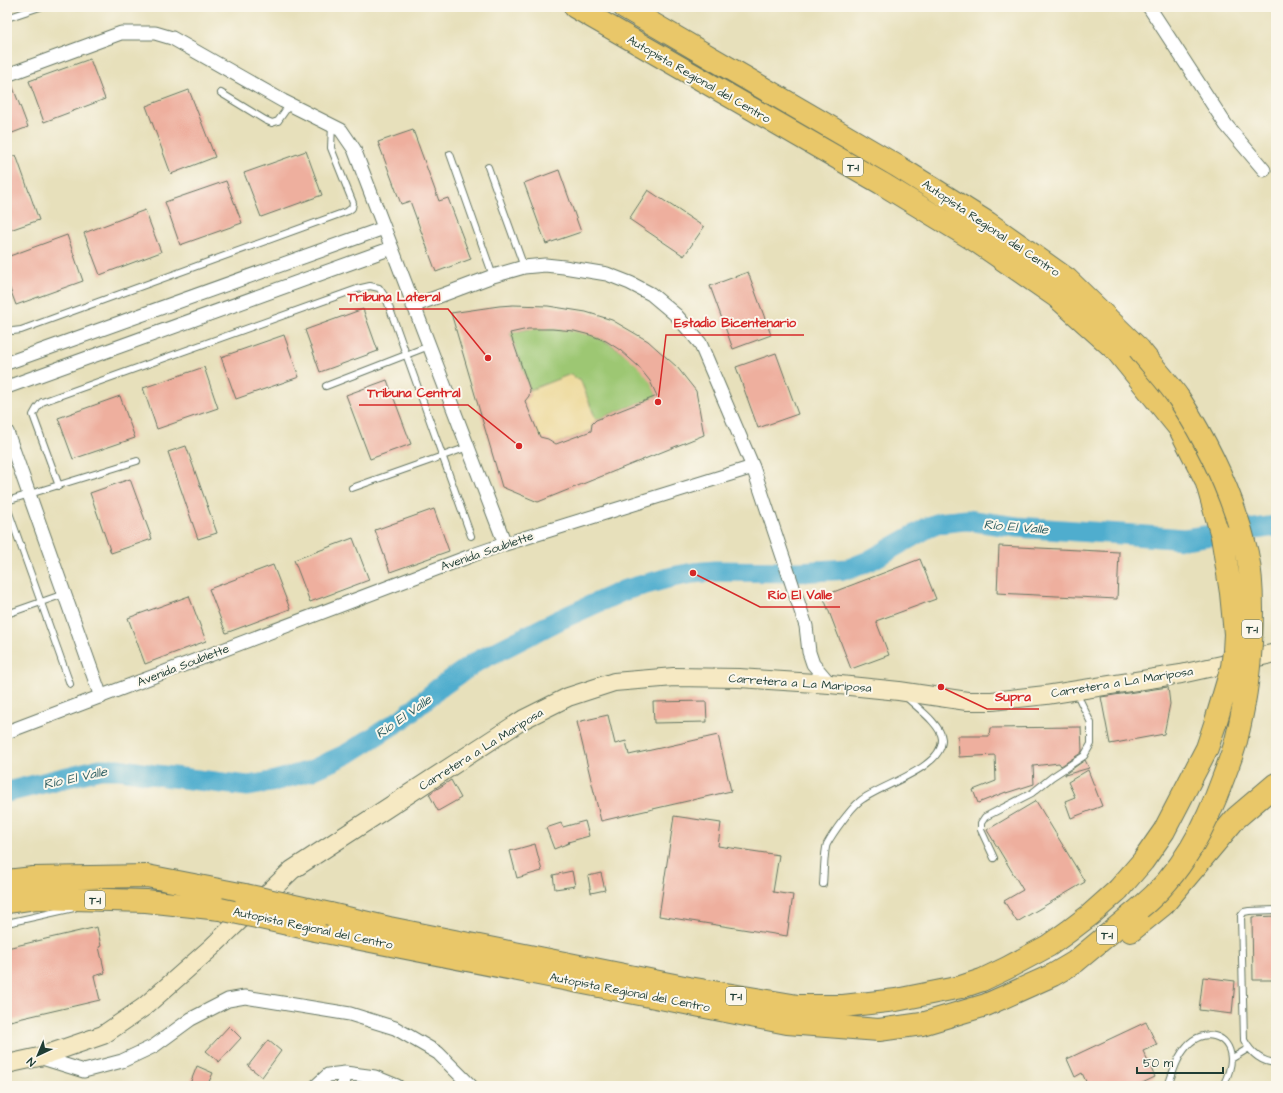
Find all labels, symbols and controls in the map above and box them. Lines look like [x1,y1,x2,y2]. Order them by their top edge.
street label: Autopista Regional del Centro [624,31,774,128]
road number: T-1 [843,158,863,176]
street label: Autopista Regional del Centro [918,176,1063,282]
callout: Tribuna Lateral [339,284,448,309]
text: Tribuna Lateral [346,288,441,306]
callout: Estadio Bicentenario [666,310,804,335]
text: Estadio Bicentenario [674,314,797,332]
callout: Tribuna Central [359,380,468,405]
text: Tribuna Central [366,384,461,402]
water label: Río El Valle [983,515,1050,539]
street label: Avenida Soublette [438,527,536,575]
callout: Río El Valle [760,582,840,607]
text: Río El Valle [768,586,832,604]
road number: T-1 [1242,620,1262,638]
street label: Avenida Soublette [135,640,232,691]
street label: Carretera a La Mariposa [1050,663,1194,702]
street label: Carretera a La Mariposa [728,670,872,697]
callout: Supra [987,684,1039,709]
text: Supra [994,688,1031,707]
water label: Río El Valle [372,690,436,743]
street label: Carretera a La Mariposa [416,704,547,795]
water label: Río El Valle [42,762,110,793]
road number: T-1 [85,891,105,909]
street label: Autopista Regional del Centro [231,903,395,955]
road number: T-1 [1097,926,1117,944]
street label: Autopista Regional del Centro [548,969,712,1017]
road number: T-1 [726,987,746,1005]
north arrow [18,1035,58,1075]
scale bar [1137,1049,1223,1075]
text: N [24,1054,39,1070]
text: 50 m [1143,1055,1174,1072]

